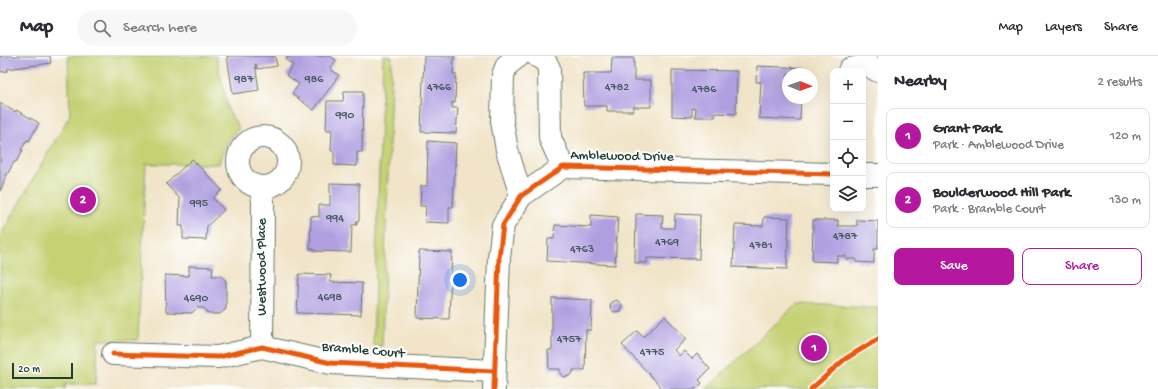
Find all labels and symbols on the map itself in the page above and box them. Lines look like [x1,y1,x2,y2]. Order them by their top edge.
north arrow [782,68,818,104]
house number: 987 [234,73,254,87]
house number: 986 [304,73,324,87]
house number: 4766 [427,81,452,95]
house number: 4782 [605,81,629,95]
house number: 4786 [692,83,717,97]
house number: 990 [335,109,355,123]
street label: Amblewood Drive [570,148,675,166]
pin: 2 [70,185,96,215]
house number: 995 [189,197,208,211]
house number: 994 [325,212,344,226]
street label: Westwood Place [254,218,271,316]
house number: 4787 [833,230,858,244]
house number: 4769 [655,236,679,250]
house number: 4781 [749,239,773,253]
house number: 4763 [570,243,594,257]
your location [450,270,470,290]
house number: 4698 [318,291,343,305]
house number: 4690 [184,292,208,306]
house number: 4757 [557,333,582,347]
pin: 1 [801,333,827,363]
street label: Bramble Court [320,339,406,363]
house number: 4775 [640,346,664,360]
scale bar [12,361,73,380]

